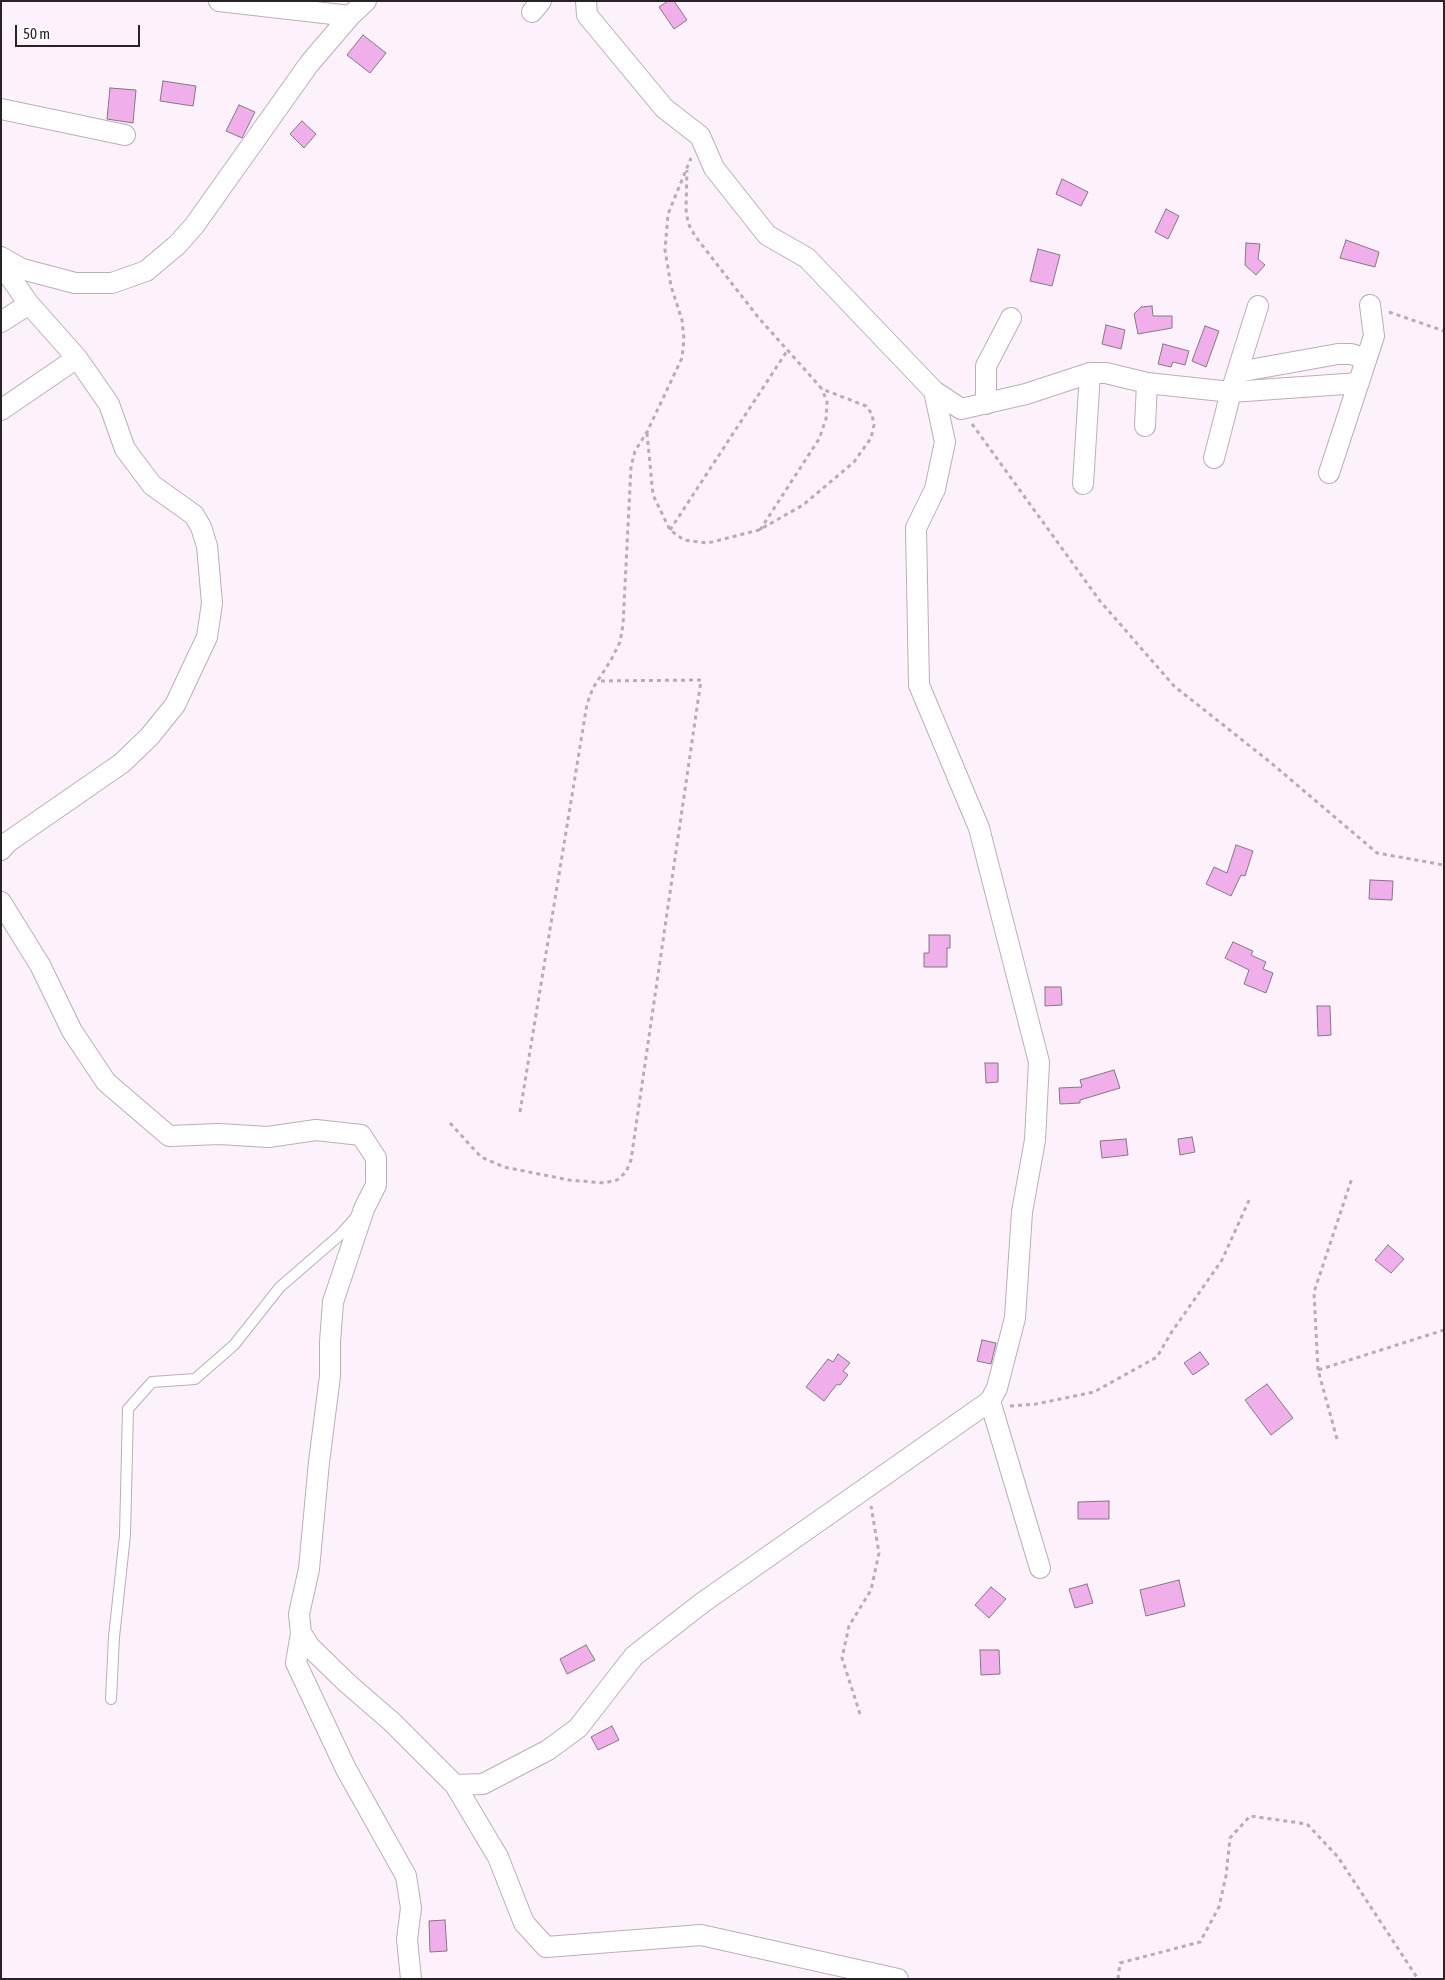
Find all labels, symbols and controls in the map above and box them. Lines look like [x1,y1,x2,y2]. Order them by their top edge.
scale bar [18,15,142,47]
text: 50 m [23,25,50,42]

